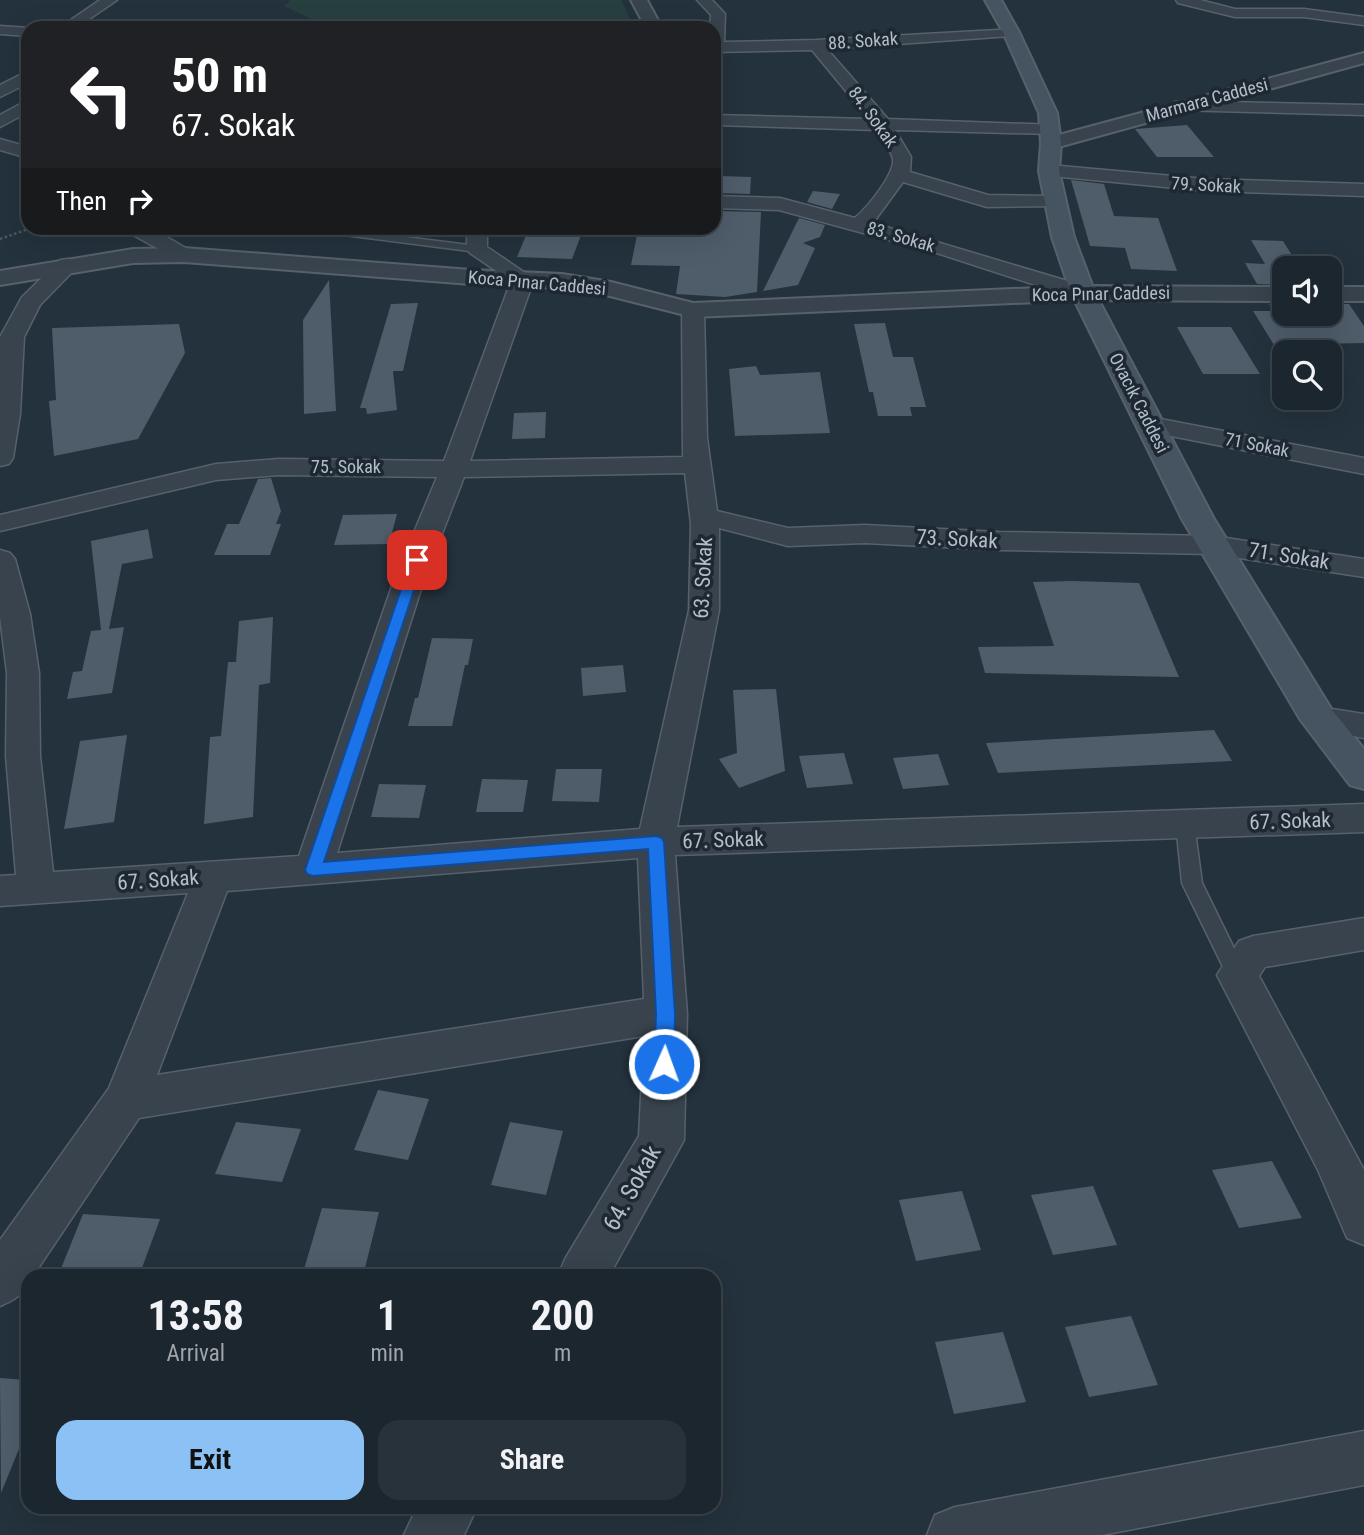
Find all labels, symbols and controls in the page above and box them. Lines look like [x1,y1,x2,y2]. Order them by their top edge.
street label: 88. Sokak [827,28,899,53]
text: 50 m [171,47,268,104]
icon: left [56,49,147,140]
street label: Marmara Caddesi [1144,73,1270,126]
street label: 84. Sokak [844,82,902,151]
text: 67. Sokak [171,106,295,144]
street label: 79. Sokak [1171,172,1241,197]
icon: right [121,182,159,220]
text: Then [56,186,107,216]
street label: 83. Sokak [865,217,938,256]
map controls [1272,256,1342,410]
button: sound [1272,256,1342,326]
street label: Koca Pınar Caddesi [467,266,607,299]
street label: Koca Pınar Caddesi [1032,282,1170,305]
button: search [1272,340,1342,410]
street label: Ovacık Caddesi [1105,349,1174,456]
street label: 71 Sokak [1223,428,1291,461]
street label: 75. Sokak [311,456,381,477]
street label: 73. Sokak [916,525,999,553]
pin [387,530,447,590]
street label: 63. Sokak [689,536,717,619]
street label: 71. Sokak [1247,538,1332,574]
icon: arrive [398,541,436,579]
street label: 67. Sokak [1249,808,1332,834]
street label: 67. Sokak [682,827,765,853]
street label: 67. Sokak [117,865,200,895]
position arrow [627,1027,701,1101]
street label: 64. Sokak [597,1140,667,1236]
text: 13:58 [148,1291,244,1340]
text: 1 [377,1291,398,1340]
text: 200 [531,1291,594,1340]
text: Arrival [166,1340,225,1367]
text: min [370,1340,404,1367]
text: m [554,1340,571,1367]
button: Exit [56,1420,364,1500]
button: Share [378,1420,686,1500]

